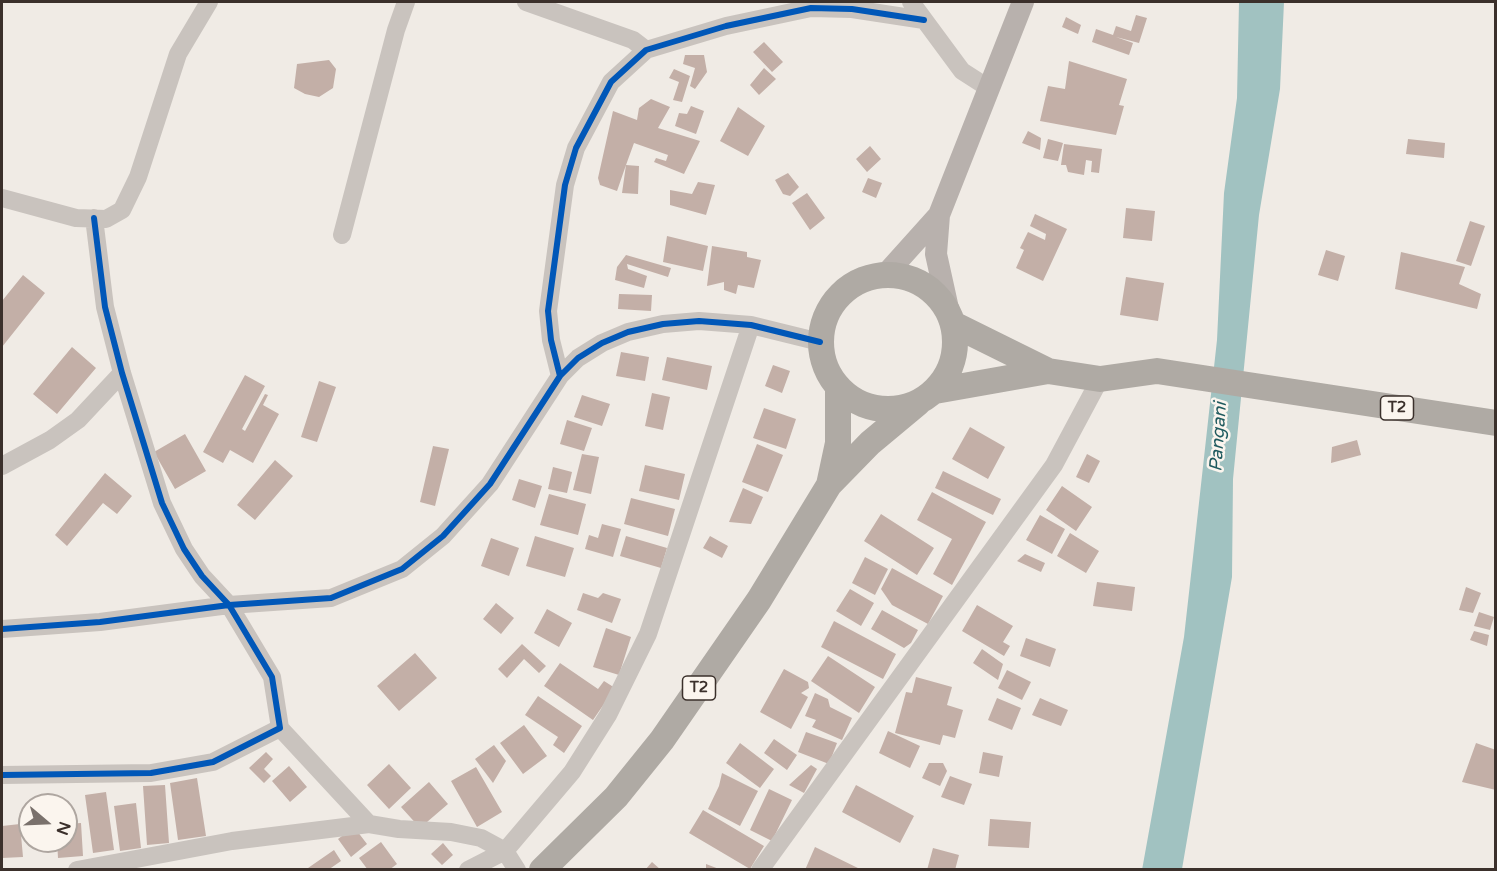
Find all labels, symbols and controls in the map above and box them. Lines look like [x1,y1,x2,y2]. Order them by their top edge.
road number: T2 [1380,396,1414,420]
water label: Pangani [1206,402,1232,472]
road number: T2 [682,676,716,700]
north arrow [18,793,78,853]
text: N [52,819,75,838]

